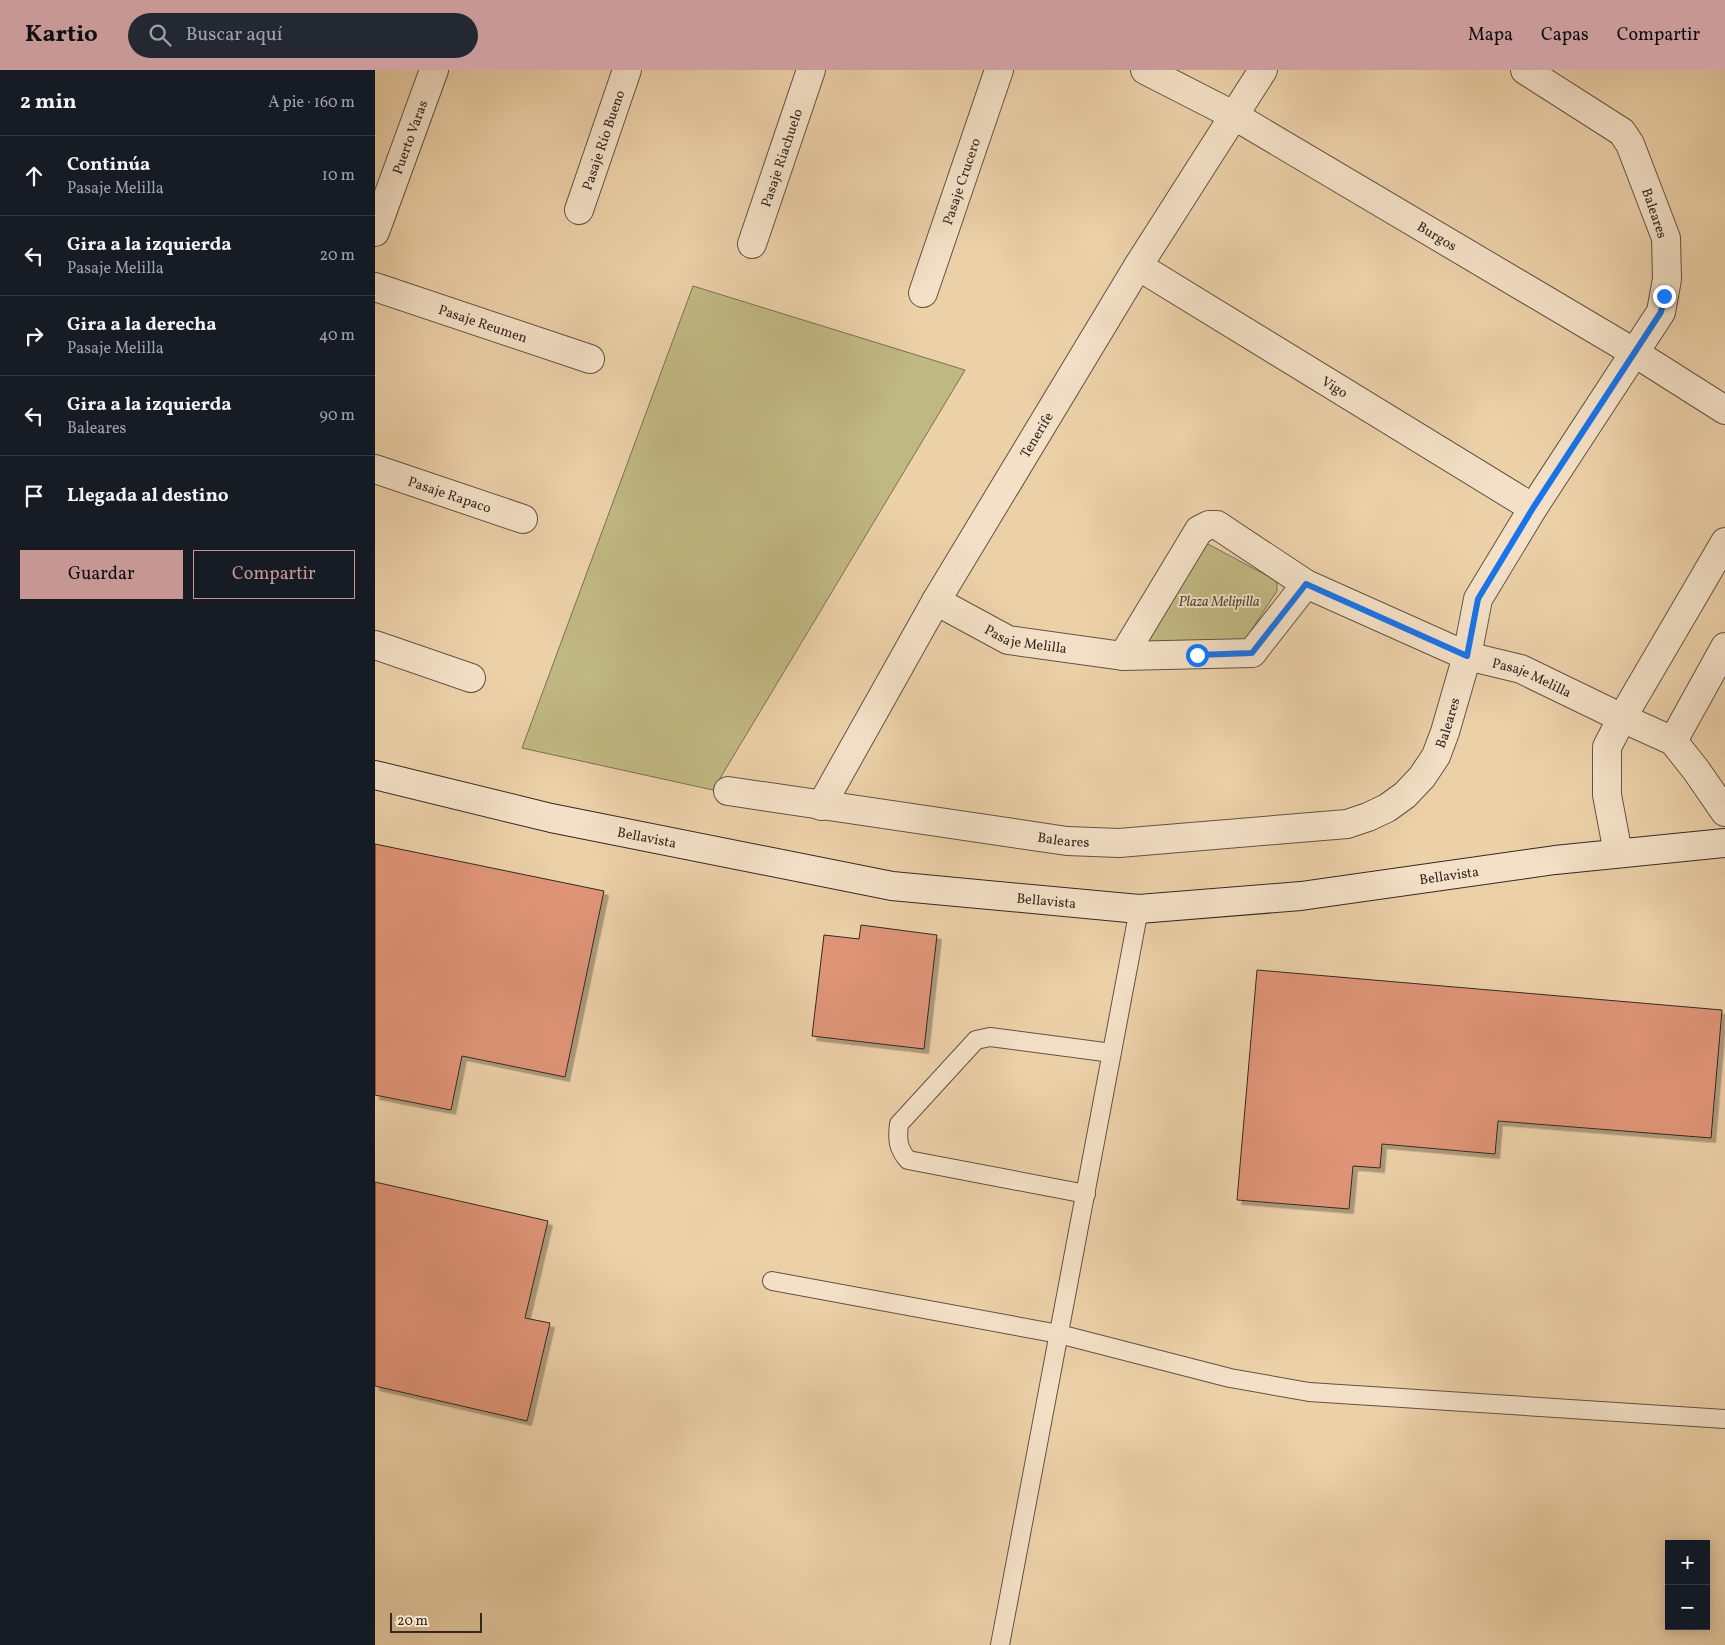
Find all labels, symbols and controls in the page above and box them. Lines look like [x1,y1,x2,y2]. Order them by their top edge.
search box [128,13,478,58]
text: Kartio [25,18,98,52]
icon: search [146,21,174,49]
text: Buscar aquí [186,22,282,48]
text: Mapa [1468,23,1513,48]
text: Capas [1541,23,1589,48]
text: Compartir [1617,23,1700,48]
text: 2 min [20,88,77,117]
street label: Pasaje Río Bueno [578,88,630,193]
text: A pie · 160 m [268,92,355,114]
street label: Puerto Varas [389,98,433,177]
street label: Pasaje Riachuelo [757,107,808,210]
street label: Pasaje Crucero [939,136,986,228]
text: Continúa [67,152,150,178]
icon: ahead [20,162,48,190]
text: 10 m [322,165,355,187]
text: Pasaje Melilla [67,178,164,200]
street label: Baleares [1636,186,1671,241]
street label: Burgos [1413,218,1460,256]
text: Gira a la izquierda [67,232,232,258]
icon: left [20,242,48,270]
text: 20 m [320,245,355,267]
text: Pasaje Melilla [67,258,164,280]
route end [1653,285,1676,308]
street label: Pasaje Reumen [436,301,530,348]
text: Gira a la derecha [67,312,217,338]
icon: right [20,322,48,350]
text: 40 m [319,325,355,347]
text: Pasaje Melilla [67,338,164,360]
street label: Vigo [1317,373,1351,403]
text: Gira a la izquierda [67,392,232,418]
icon: left [20,402,48,430]
text: 90 m [319,405,355,427]
street label: Tenerife [1016,409,1059,462]
text: Baleares [67,418,126,440]
street label: Pasaje Rapaco [405,473,494,519]
icon: arrive [20,482,48,510]
text: Llegada al destino [67,483,229,509]
button: Guardar [20,550,183,599]
button: Compartir [193,550,355,599]
park label: Plaza Melipilla [1178,593,1260,612]
street label: Pasaje Melilla [981,621,1068,659]
route start [1186,644,1209,667]
street label: Pasaje Melilla [1490,654,1574,703]
street label: Baleares [1432,696,1465,751]
street label: Bellavista [615,823,678,854]
street label: Baleares [1036,829,1090,853]
street label: Bellavista [1418,863,1480,890]
street label: Bellavista [1016,890,1077,914]
map controls [1665,1540,1710,1630]
button: + [1665,1540,1710,1585]
button: − [1665,1585,1710,1630]
scale bar [390,1610,483,1633]
text: 20 m [397,1612,428,1631]

